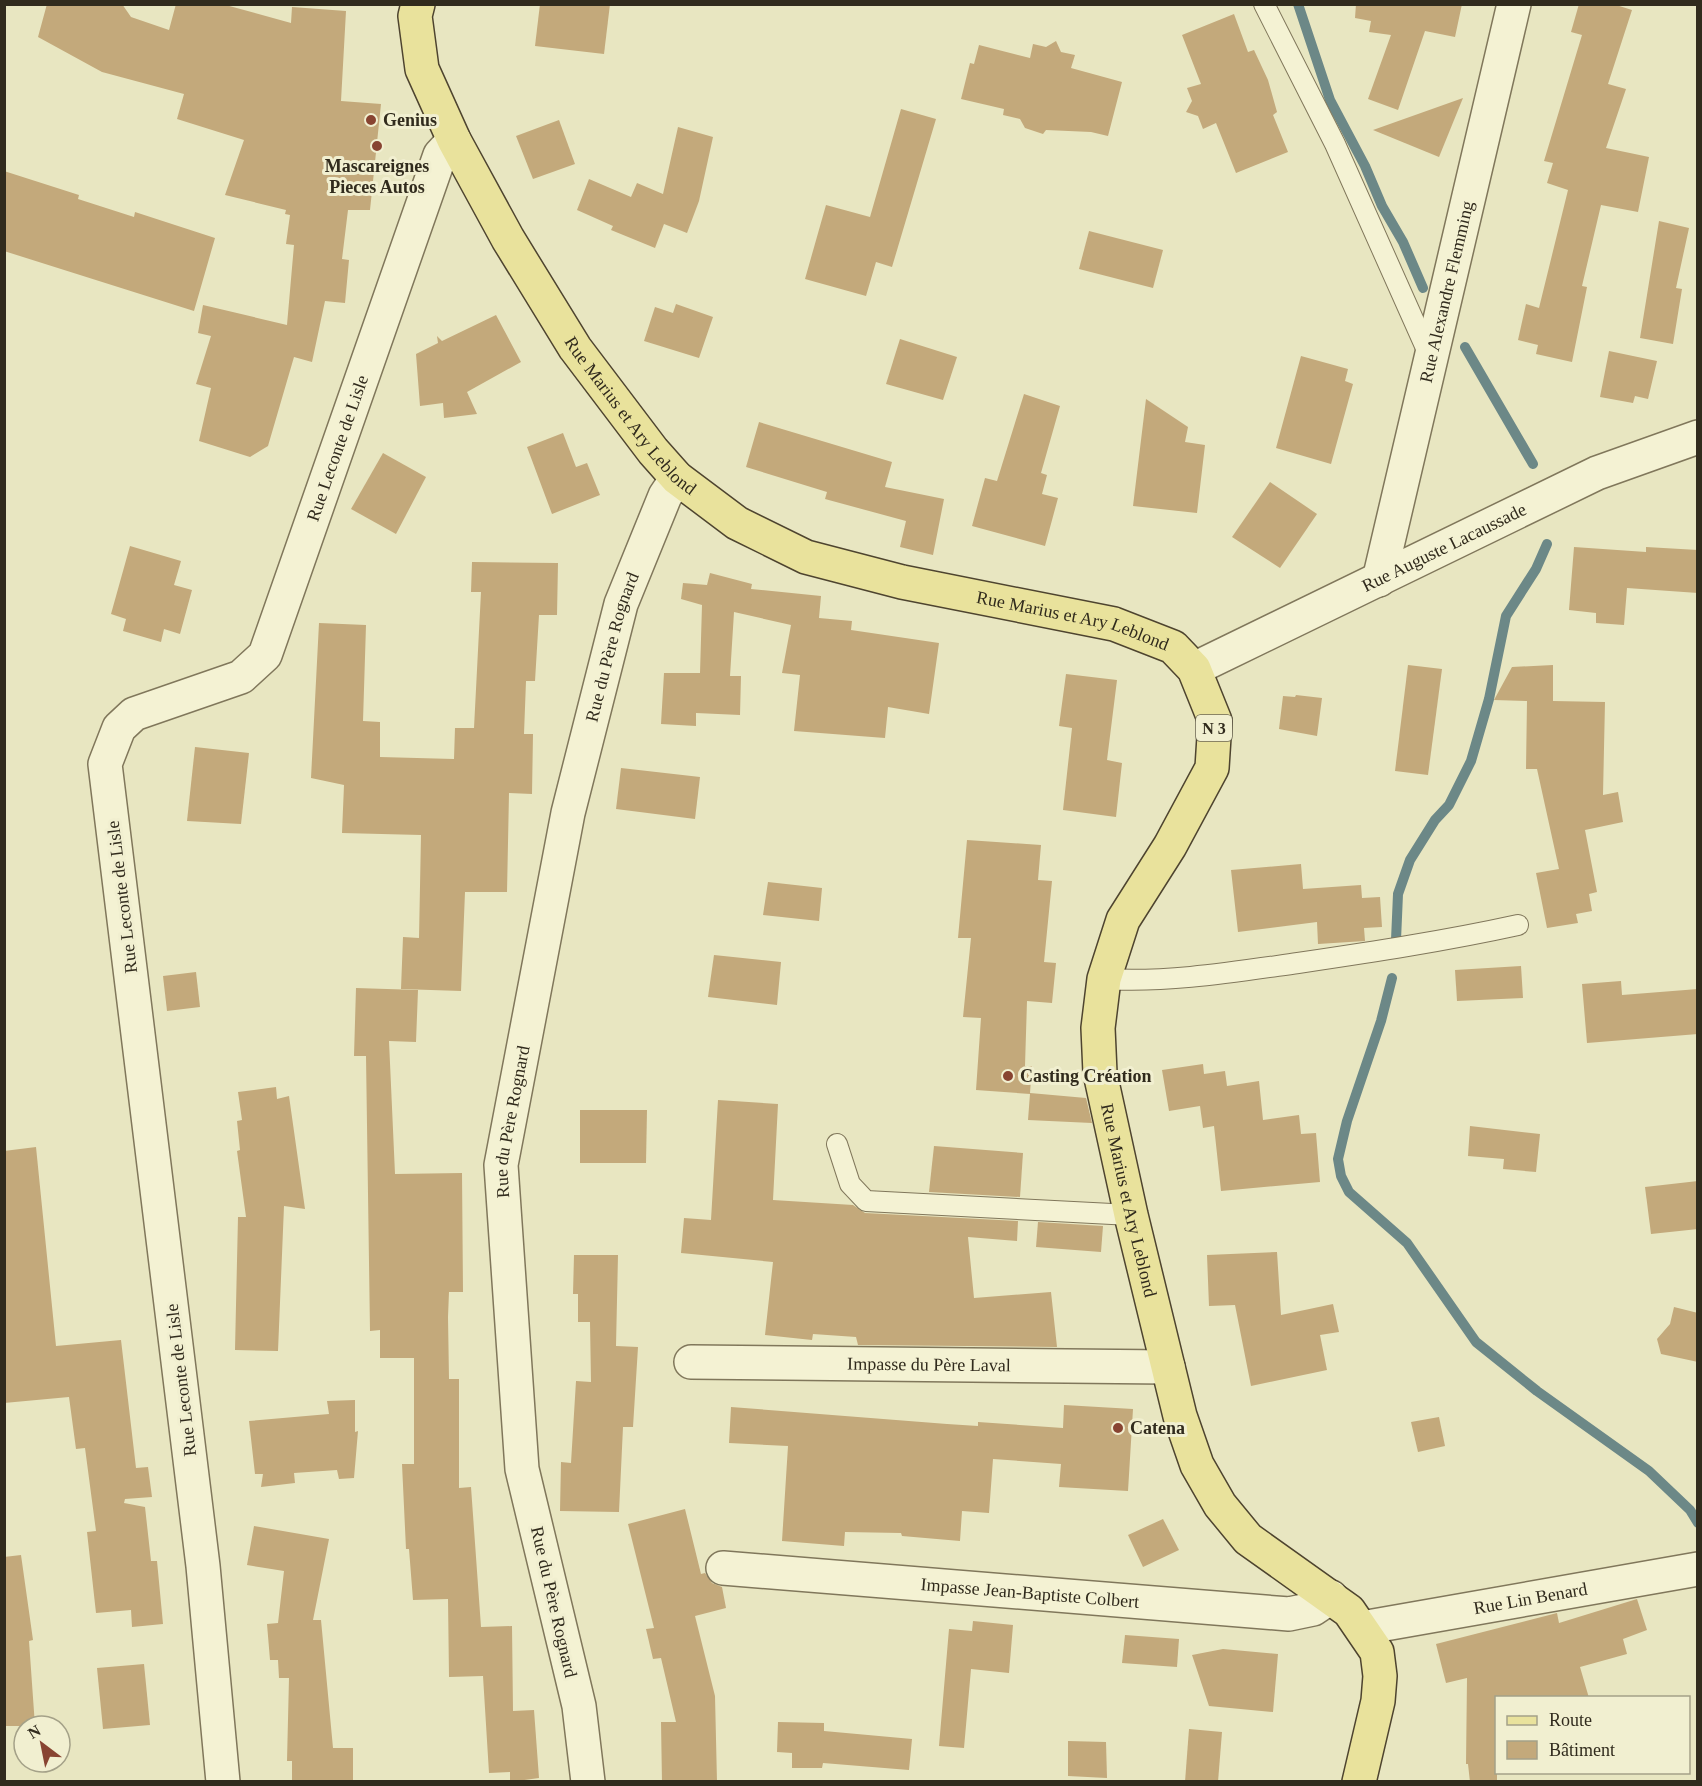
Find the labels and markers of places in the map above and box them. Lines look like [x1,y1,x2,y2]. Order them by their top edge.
place label: Genius [383,110,437,130]
marker: Genius [364,113,378,127]
marker: Mascareignes Pieces Autos [370,139,384,153]
place label: Mascareignes Pieces Autos [325,156,429,197]
place label: Casting Création [1020,1066,1152,1086]
marker: Casting Création [1001,1069,1015,1083]
place label: Catena [1130,1418,1185,1438]
marker: Catena [1111,1421,1125,1435]

